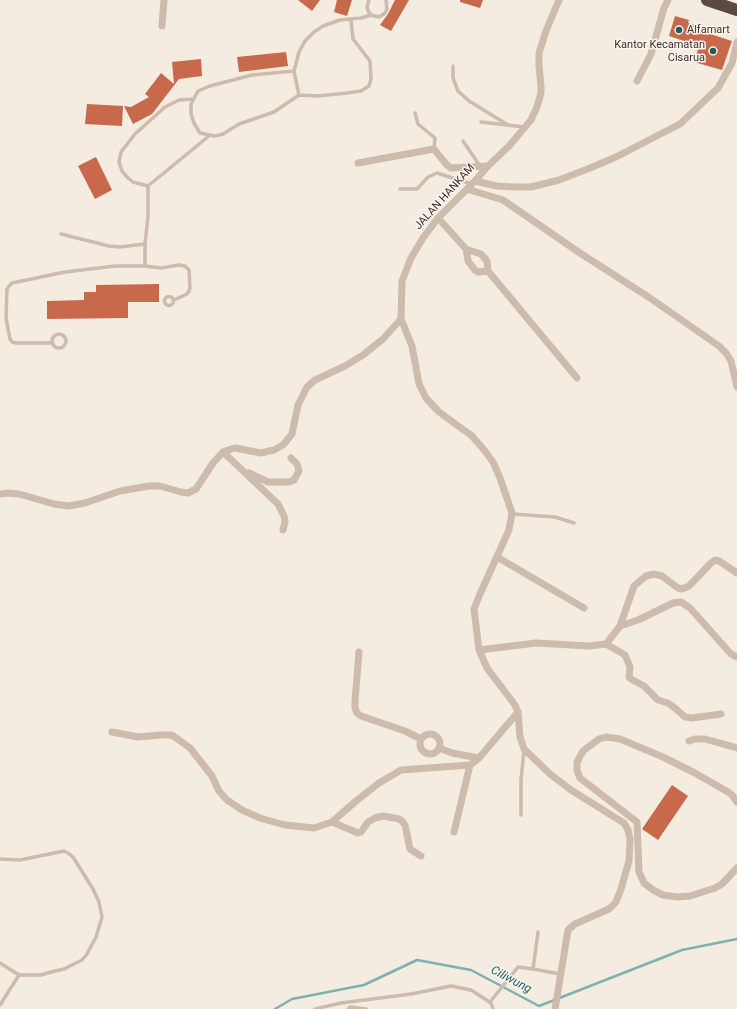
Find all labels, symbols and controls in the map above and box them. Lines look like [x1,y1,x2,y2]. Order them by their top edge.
place label: Alfamart [687,23,730,37]
marker: Alfamart [674,25,684,35]
place label: Kantor Kecamatan Cisarua [614,38,705,64]
marker: Kantor Kecamatan Cisarua [708,46,718,56]
street label: JALAN HANKAM [412,162,478,232]
water label: Ciliwung [488,963,534,997]

